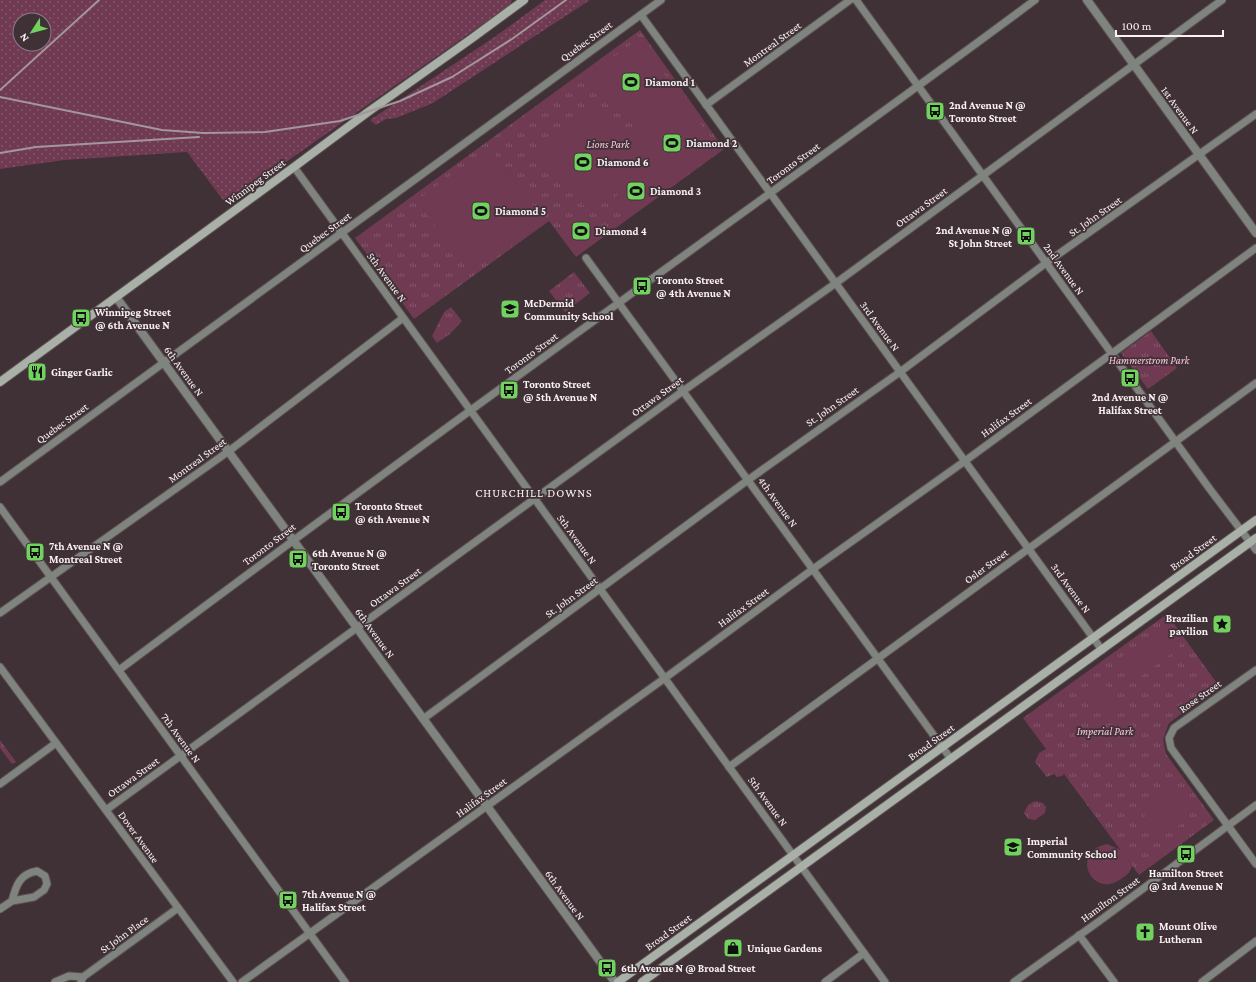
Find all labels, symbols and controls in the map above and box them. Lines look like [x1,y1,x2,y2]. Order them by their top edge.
north arrow [12,12,52,52]
scale bar [1116,12,1223,38]
street label: Quebec Street [558,18,614,64]
street label: Montreal Street [741,19,804,69]
text: 100 m [1122,19,1152,33]
text: N [17,31,31,44]
sports icon: Diamond 1 [620,71,642,93]
place label: Diamond 1 [645,76,695,88]
street label: 1st Avenue N [1159,84,1201,136]
place label: 2nd Avenue N @ Toronto Street [949,99,1025,124]
bus stop icon: 2nd Avenue N @ Toronto Street [924,100,946,122]
sports icon: Diamond 2 [661,132,683,154]
place label: Diamond 2 [686,137,738,149]
park label: Lions Park [586,138,631,150]
street label: Toronto Street [764,139,822,186]
sports icon: Diamond 6 [572,151,594,173]
street label: Winnipeg Street [223,156,288,209]
place label: Diamond 6 [597,156,649,168]
sports icon: Diamond 3 [625,180,647,202]
street label: Ottawa Street [893,184,949,230]
place label: Diamond 3 [650,185,701,197]
street label: St. John Street [1066,193,1125,239]
sports icon: Diamond 5 [470,200,492,222]
place label: Diamond 5 [495,205,546,217]
street label: Quebec Street [297,209,353,255]
sports icon: Diamond 4 [570,220,592,242]
place label: 2nd Avenue N @ St John Street [936,224,1012,249]
place label: Diamond 4 [595,225,647,237]
bus stop icon: 2nd Avenue N @ St John Street [1015,225,1037,247]
street label: 2nd Avenue N [1041,241,1087,297]
street label: 5th Avenue N [365,250,409,304]
place label: Toronto Street @ 4th Avenue N [656,274,731,299]
bus stop icon: Toronto Street @ 4th Avenue N [631,275,653,297]
place label: McDermid Community School [524,297,614,322]
school or university icon: McDermid Community School [499,298,521,320]
street label: 3rd Avenue N [858,299,902,353]
place label: Winnipeg Street @ 6th Avenue N [94,306,171,331]
bus stop icon: Winnipeg Street @ 6th Avenue N [70,307,92,329]
street label: Toronto Street [502,329,560,376]
street label: 6th Avenue N [162,344,206,398]
park label: Hammerstrom Park [1109,354,1191,366]
restaurant icon: Ginger Garlic [26,361,48,383]
place label: Ginger Garlic [51,366,113,378]
bus stop icon: 2nd Avenue N @ Halifax Street [1119,367,1141,389]
street label: Ottawa Street [629,373,685,419]
place label: Toronto Street @ 5th Avenue N [523,378,598,403]
bus stop icon: Toronto Street @ 5th Avenue N [498,379,520,401]
street label: St. John Street [803,383,862,429]
place label: 2nd Avenue N @ Halifax Street [1092,391,1168,416]
street label: Halifax Street [978,394,1034,439]
street label: Quebec Street [34,400,90,446]
street label: Montreal Street [166,435,229,485]
street label: 4th Avenue N [756,475,800,529]
district label: CHURCHILL DOWNS [475,486,593,500]
place label: Toronto Street @ 6th Avenue N [355,500,430,525]
bus stop icon: Toronto Street @ 6th Avenue N [330,501,352,523]
street label: 5th Avenue N [555,512,599,566]
street label: Toronto Street [240,520,298,568]
street label: Broad Street [1168,531,1219,573]
place label: 7th Avenue N @ Montreal Street [49,540,123,565]
bus stop icon: 7th Avenue N @ Montreal Street [24,541,46,563]
street label: Osler Street [962,546,1011,586]
place label: 6th Avenue N @ Toronto Street [312,547,387,572]
bus stop icon: 6th Avenue N @ Toronto Street [287,548,309,570]
street label: 3rd Avenue N [1049,561,1093,615]
street label: Ottawa Street [367,564,423,610]
street label: St. John Street [543,574,600,621]
street label: Halifax Street [715,584,771,629]
street label: 6th Avenue N [353,606,397,660]
place label: Brazilian pavilion [1166,612,1209,637]
place icon: Brazilian pavilion [1211,613,1233,635]
street label: Rose Street [1177,677,1224,715]
street label: 7th Avenue N [159,711,203,765]
street label: Broad Street [906,721,957,763]
park label: Imperial Park [1077,725,1134,738]
street label: Ottawa Street [105,754,161,800]
street label: Halifax Street [453,774,509,819]
street label: 5th Avenue N [746,774,790,828]
street label: Dover Avenue [116,809,162,865]
place label: Imperial Community School [1027,835,1117,860]
school or university icon: Imperial Community School [1002,836,1024,858]
bus stop icon: Hamilton Street @ 3rd Avenue N [1175,843,1197,865]
place label: Hamilton Street @ 3rd Avenue N [1149,867,1224,892]
street label: 6th Avenue N [543,868,587,922]
street label: Hamilton Street [1078,873,1142,924]
place label: 7th Avenue N @ Halifax Street [302,888,376,913]
bus stop icon: 7th Avenue N @ Halifax Street [277,889,299,911]
street label: Broad Street [643,911,694,953]
street label: St John Place [98,913,151,956]
place label: Mount Olive Lutheran [1159,920,1217,945]
church icon: Mount Olive Lutheran [1134,921,1156,943]
shop icon: Unique Gardens [722,937,744,959]
place label: Unique Gardens [747,942,822,954]
bus stop icon: 6th Avenue N @ Broad Street [596,957,618,979]
place label: 6th Avenue N @ Broad Street [621,962,755,974]

